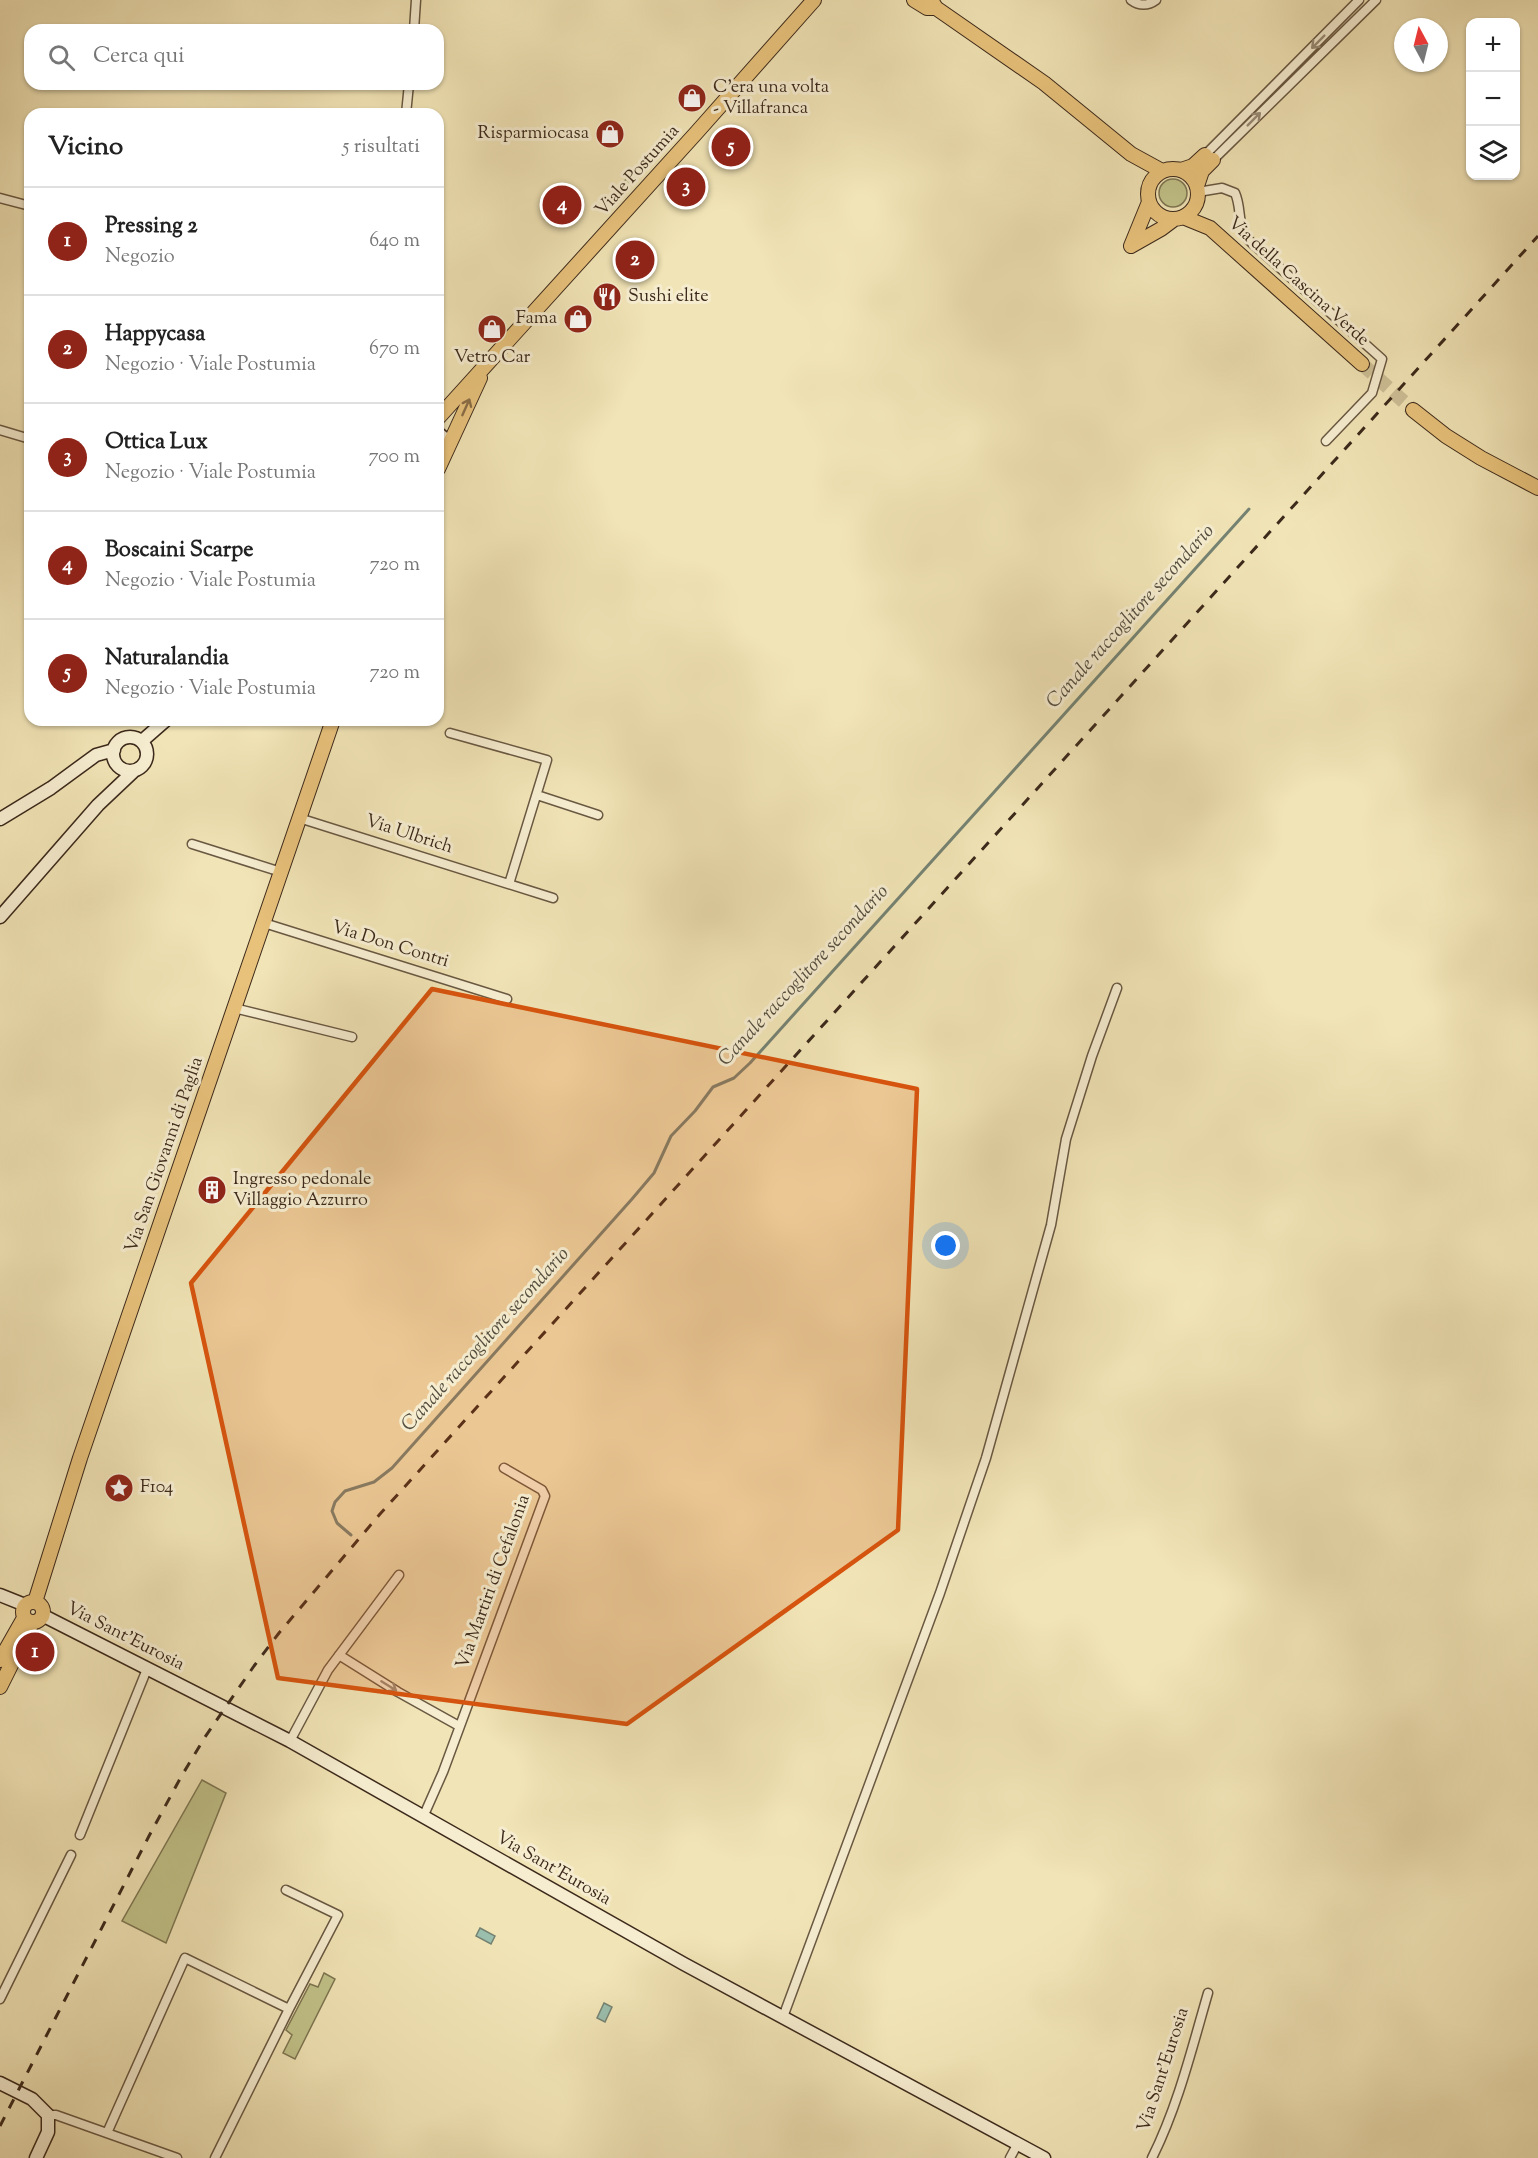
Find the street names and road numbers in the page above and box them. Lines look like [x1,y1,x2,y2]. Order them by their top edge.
street label: Viale Postumia [590,120,686,222]
street label: Via della Cascina Verde [1221,211,1375,353]
street label: Via Ulbrich [362,809,457,862]
street label: Via Don Contri [328,915,452,975]
street label: Via San Giovanni di Paglia [119,1054,211,1256]
street label: Via Martiri di Cefalonia [450,1491,538,1673]
street label: Via Sant'Eurosia [61,1596,189,1678]
street label: Via Sant'Eurosia [490,1825,616,1913]
street label: Via Sant'Eurosia [1132,2004,1196,2136]

